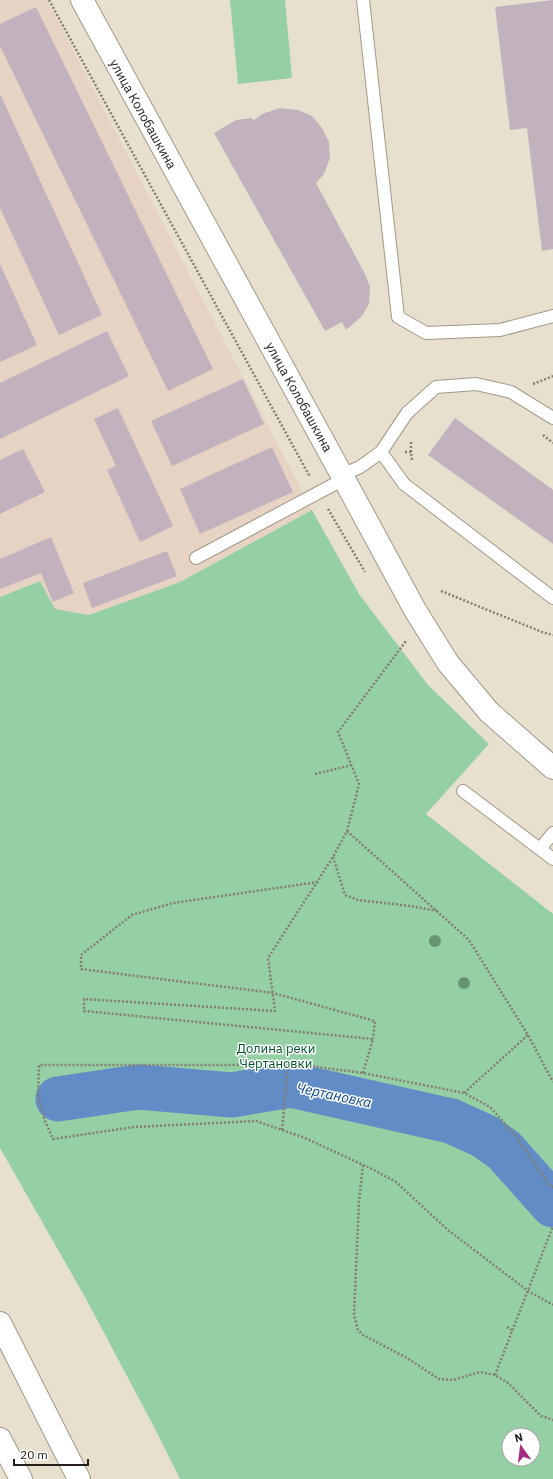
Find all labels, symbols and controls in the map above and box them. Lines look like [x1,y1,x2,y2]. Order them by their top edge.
street label: улица Колобашкина [106,56,180,172]
street label: улица Колобашкина [262,339,336,455]
park label: Долина реки Чертановки [237,1040,315,1072]
water label: Чертановка [295,1078,373,1112]
north arrow [501,1427,541,1467]
text: N [513,1430,524,1445]
scale bar [14,1441,88,1467]
text: 20 m [20,1447,48,1462]

